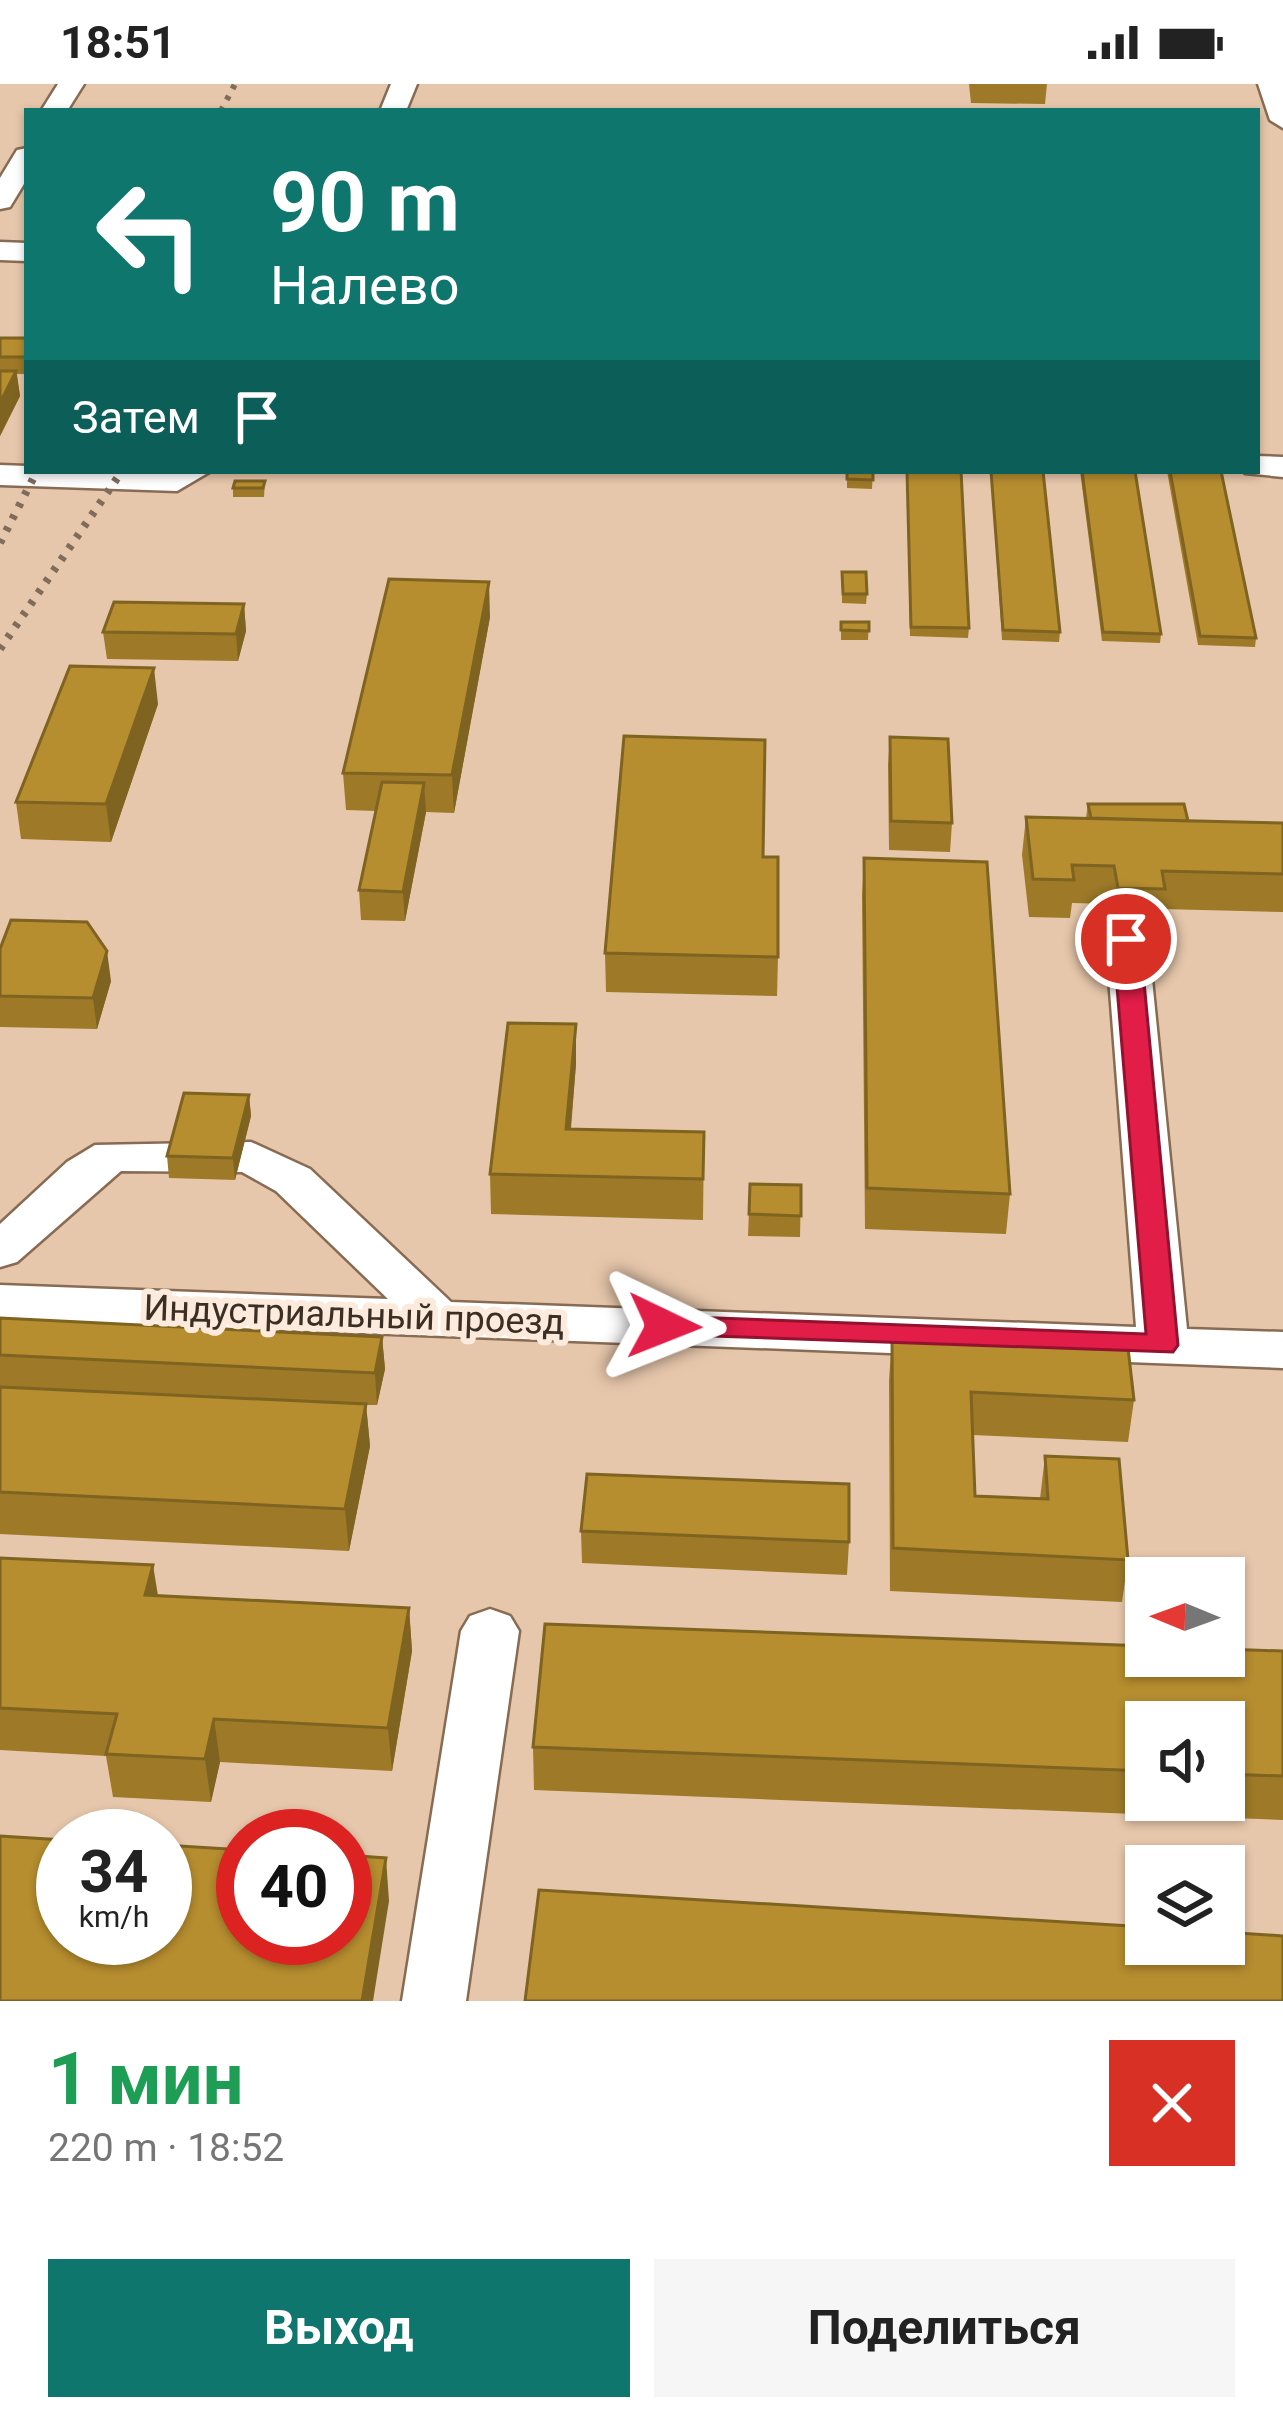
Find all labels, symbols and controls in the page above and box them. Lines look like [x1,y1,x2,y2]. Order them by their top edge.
text: 18:51 [60,16,176,69]
text: 90 m [270,153,460,252]
icon: left [72,156,228,312]
text: Налево [270,254,459,317]
icon: arrive [224,384,290,450]
text: Затем [72,391,200,444]
pin [1075,888,1177,990]
icon: arrive [1093,906,1159,972]
position arrow [601,1263,727,1389]
street label: Индустриальный проезд [143,1287,565,1343]
north arrow [1125,1557,1245,1677]
map controls [1125,1557,1245,1965]
button: sound [1125,1701,1245,1821]
speed limit sign: 40 [216,1809,372,1965]
text: 34 [80,1836,148,1907]
button: layers [1125,1845,1245,1965]
text: km/h [79,1899,149,1934]
text: 1 мин [48,2037,243,2122]
button: close [1109,2040,1235,2166]
text: 220 m · 18:52 [48,2125,284,2171]
button: Выход [48,2259,630,2397]
button: Поделиться [654,2259,1235,2397]

